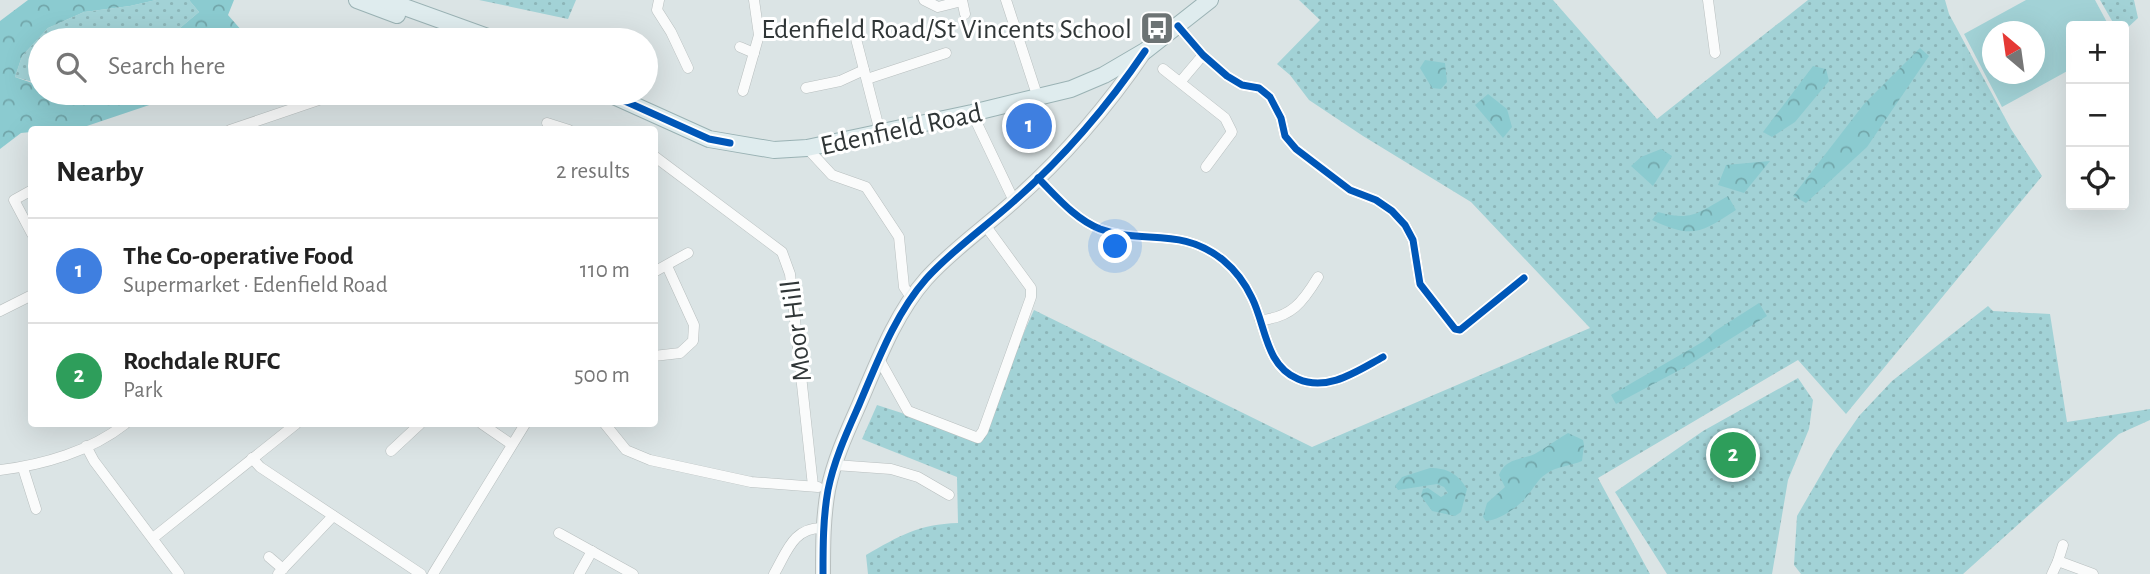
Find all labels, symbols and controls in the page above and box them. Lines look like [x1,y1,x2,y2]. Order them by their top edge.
bus stop icon: Edenfield Road/St Vincents School [1138,9,1176,47]
place label: Edenfield Road/St Vincents School [761,16,1132,44]
north arrow [1982,21,2045,84]
map controls [2066,21,2129,210]
button: + [2066,21,2129,84]
search box [28,28,658,105]
icon: search [52,48,90,86]
text: Search here [108,53,226,79]
button: − [2066,84,2129,147]
street label: Edenfield Road [818,99,985,161]
pin: 1 [1006,100,1052,152]
button: locate [2066,147,2129,210]
text: Nearby [56,157,144,187]
text: 2 results [556,160,630,183]
your location [1098,229,1132,263]
text: The Co-operative Food [123,243,353,269]
text: 1 [75,259,83,282]
text: 110 m [580,259,630,282]
text: Supermarket · Edenfield Road [123,274,388,297]
street label: Moor Hill [777,278,817,383]
text: Rochdale RUFC [123,348,280,374]
text: 2 [74,364,84,387]
text: 500 m [574,364,630,387]
text: Park [123,379,163,402]
pin: 2 [1710,429,1756,481]

